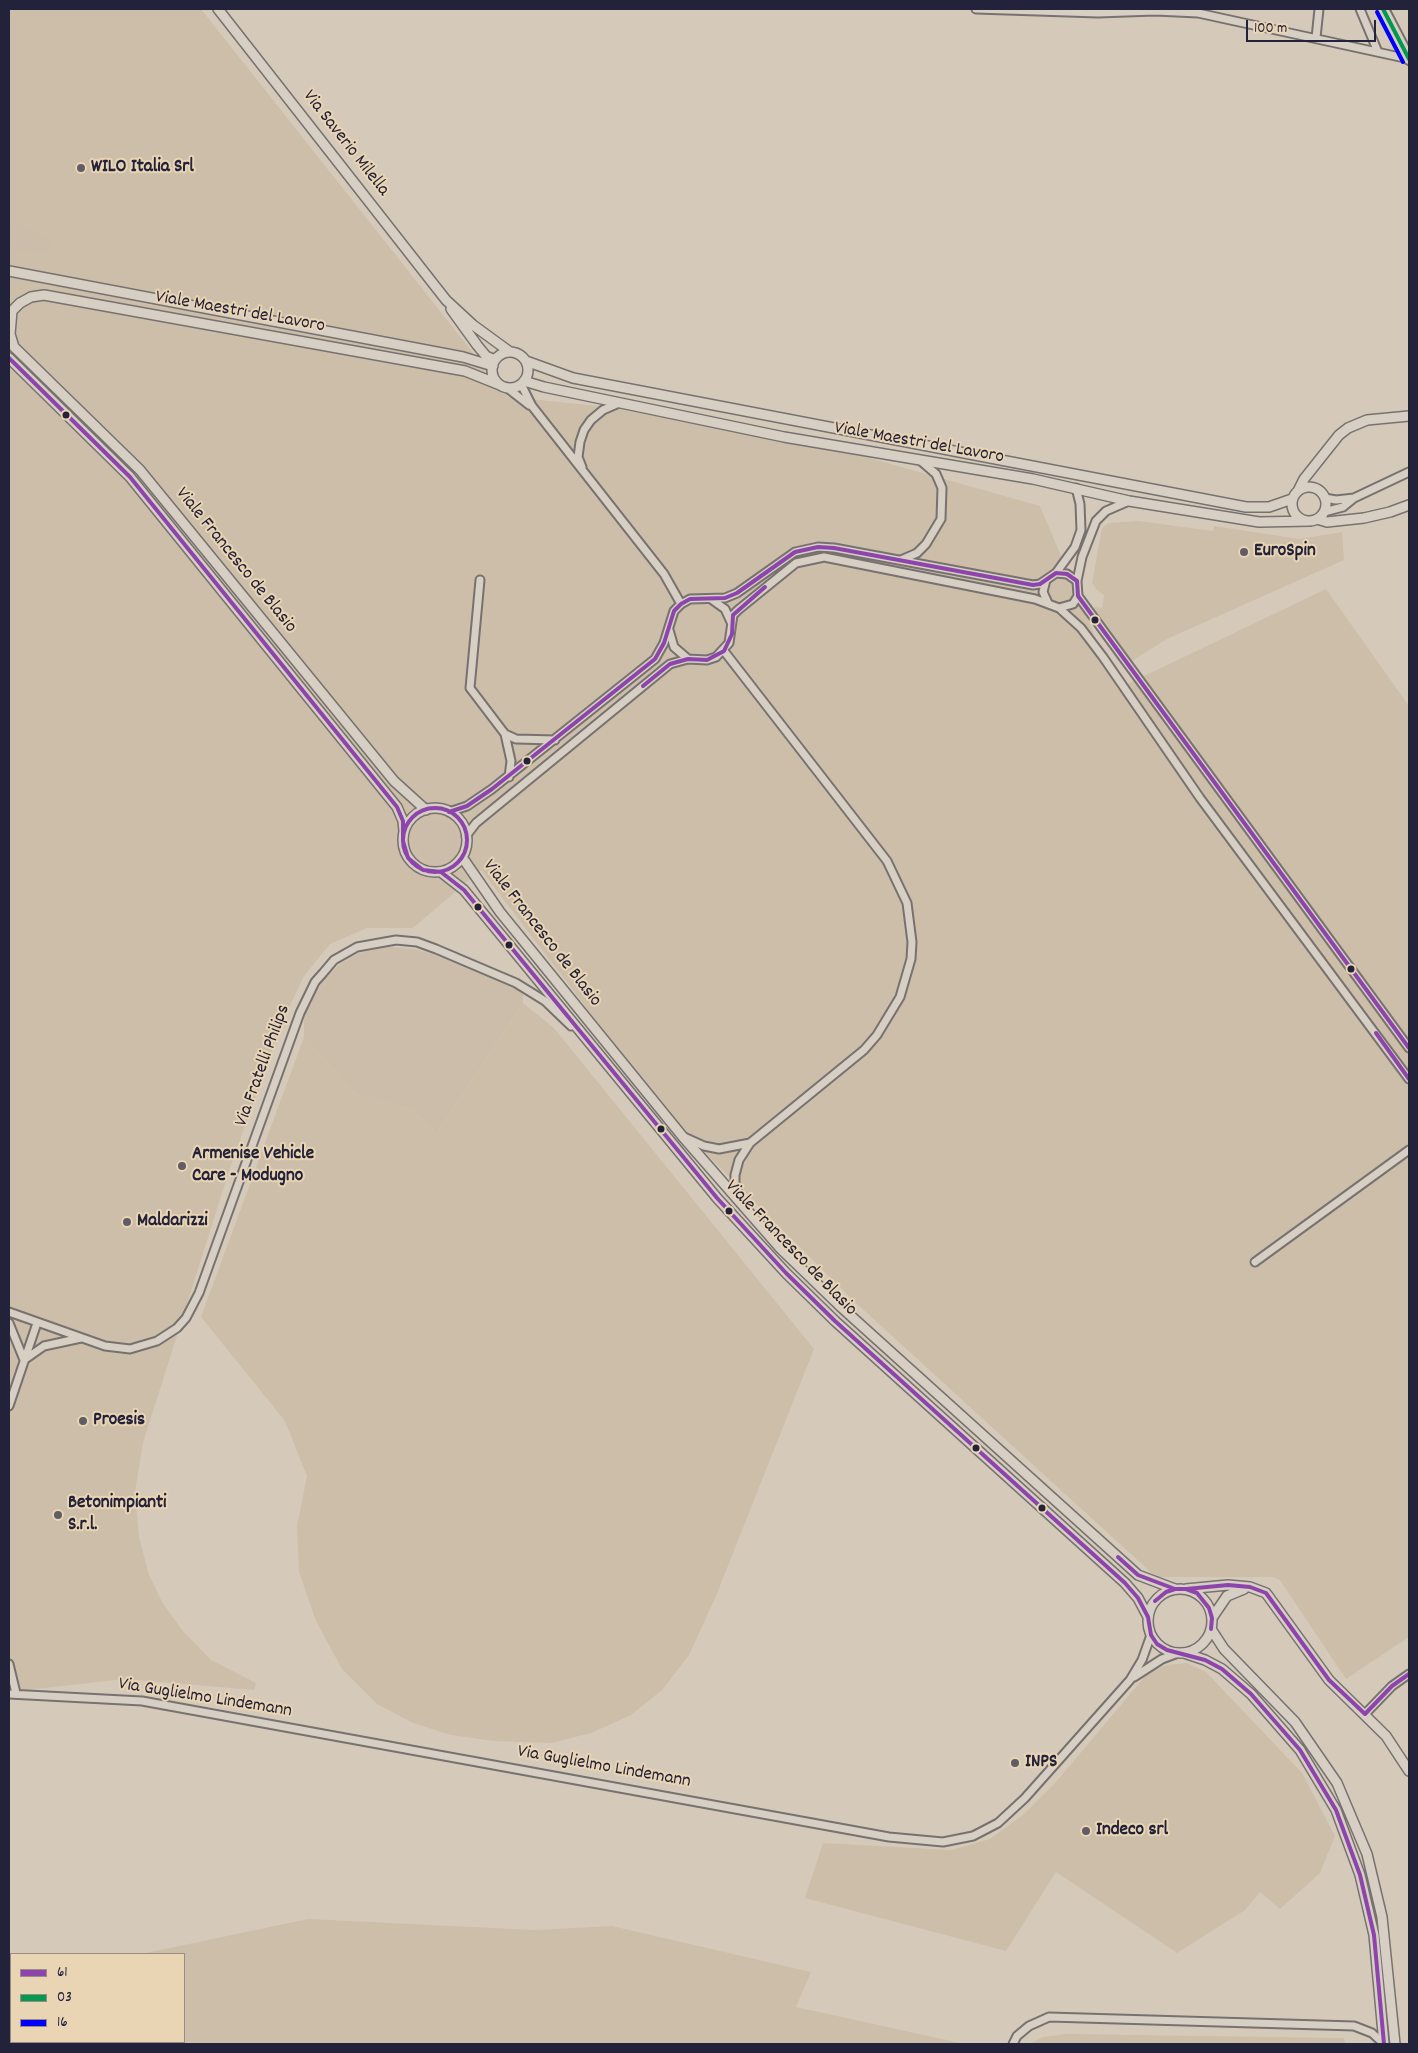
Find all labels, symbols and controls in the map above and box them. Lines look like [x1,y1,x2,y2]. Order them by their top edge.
scale bar [1248,10,1378,42]
text: 100 m [1254,18,1287,40]
street label: Via Saverio Milella [297,86,393,202]
place label: WILO Italia Srl [91,157,194,179]
marker: WILO Italia Srl [75,162,87,174]
street label: Viale Maestri del Lavoro [153,287,327,339]
unlabelled marker [61,410,71,420]
street label: Viale Maestri del Lavoro [832,418,1006,470]
street label: Viale Francesco de Blasio [169,484,301,638]
place label: EuroSpin [1254,541,1316,563]
marker: EuroSpin [1238,546,1250,558]
unlabelled marker [1090,615,1100,625]
unlabelled marker [522,756,532,766]
street label: Viale Francesco de Blasio [476,856,606,1012]
unlabelled marker [473,902,483,912]
unlabelled marker [504,940,514,950]
unlabelled marker [1346,964,1356,974]
street label: Via Fratelli Philips [231,1002,297,1130]
unlabelled marker [656,1124,666,1134]
place label: Armenise Vehicle Care - Modugno [192,1144,314,1188]
marker: Armenise Vehicle Care - Modugno [176,1160,188,1172]
street label: Viale Francesco de Blasio [719,1176,861,1322]
unlabelled marker [724,1206,734,1216]
place label: Maldarizzi [137,1211,208,1233]
marker: Maldarizzi [121,1216,133,1228]
place label: Proesis [93,1410,145,1432]
marker: Proesis [77,1415,89,1427]
unlabelled marker [971,1443,981,1453]
place label: Betonimpianti S.r.l. [68,1493,167,1537]
unlabelled marker [1037,1503,1047,1513]
marker: Betonimpianti S.r.l. [52,1509,64,1521]
street label: Via Guglielmo Lindemann [117,1674,293,1724]
street label: Via Guglielmo Lindemann [516,1742,692,1794]
place label: INPS [1025,1752,1057,1774]
marker: INPS [1009,1757,1021,1769]
place label: Indeco srl [1096,1820,1168,1842]
marker: Indeco srl [1080,1825,1092,1837]
legend [10,1953,185,2043]
text: 61 [57,1962,68,1984]
text: 03 [57,1987,72,2009]
text: 16 [57,2012,68,2034]

